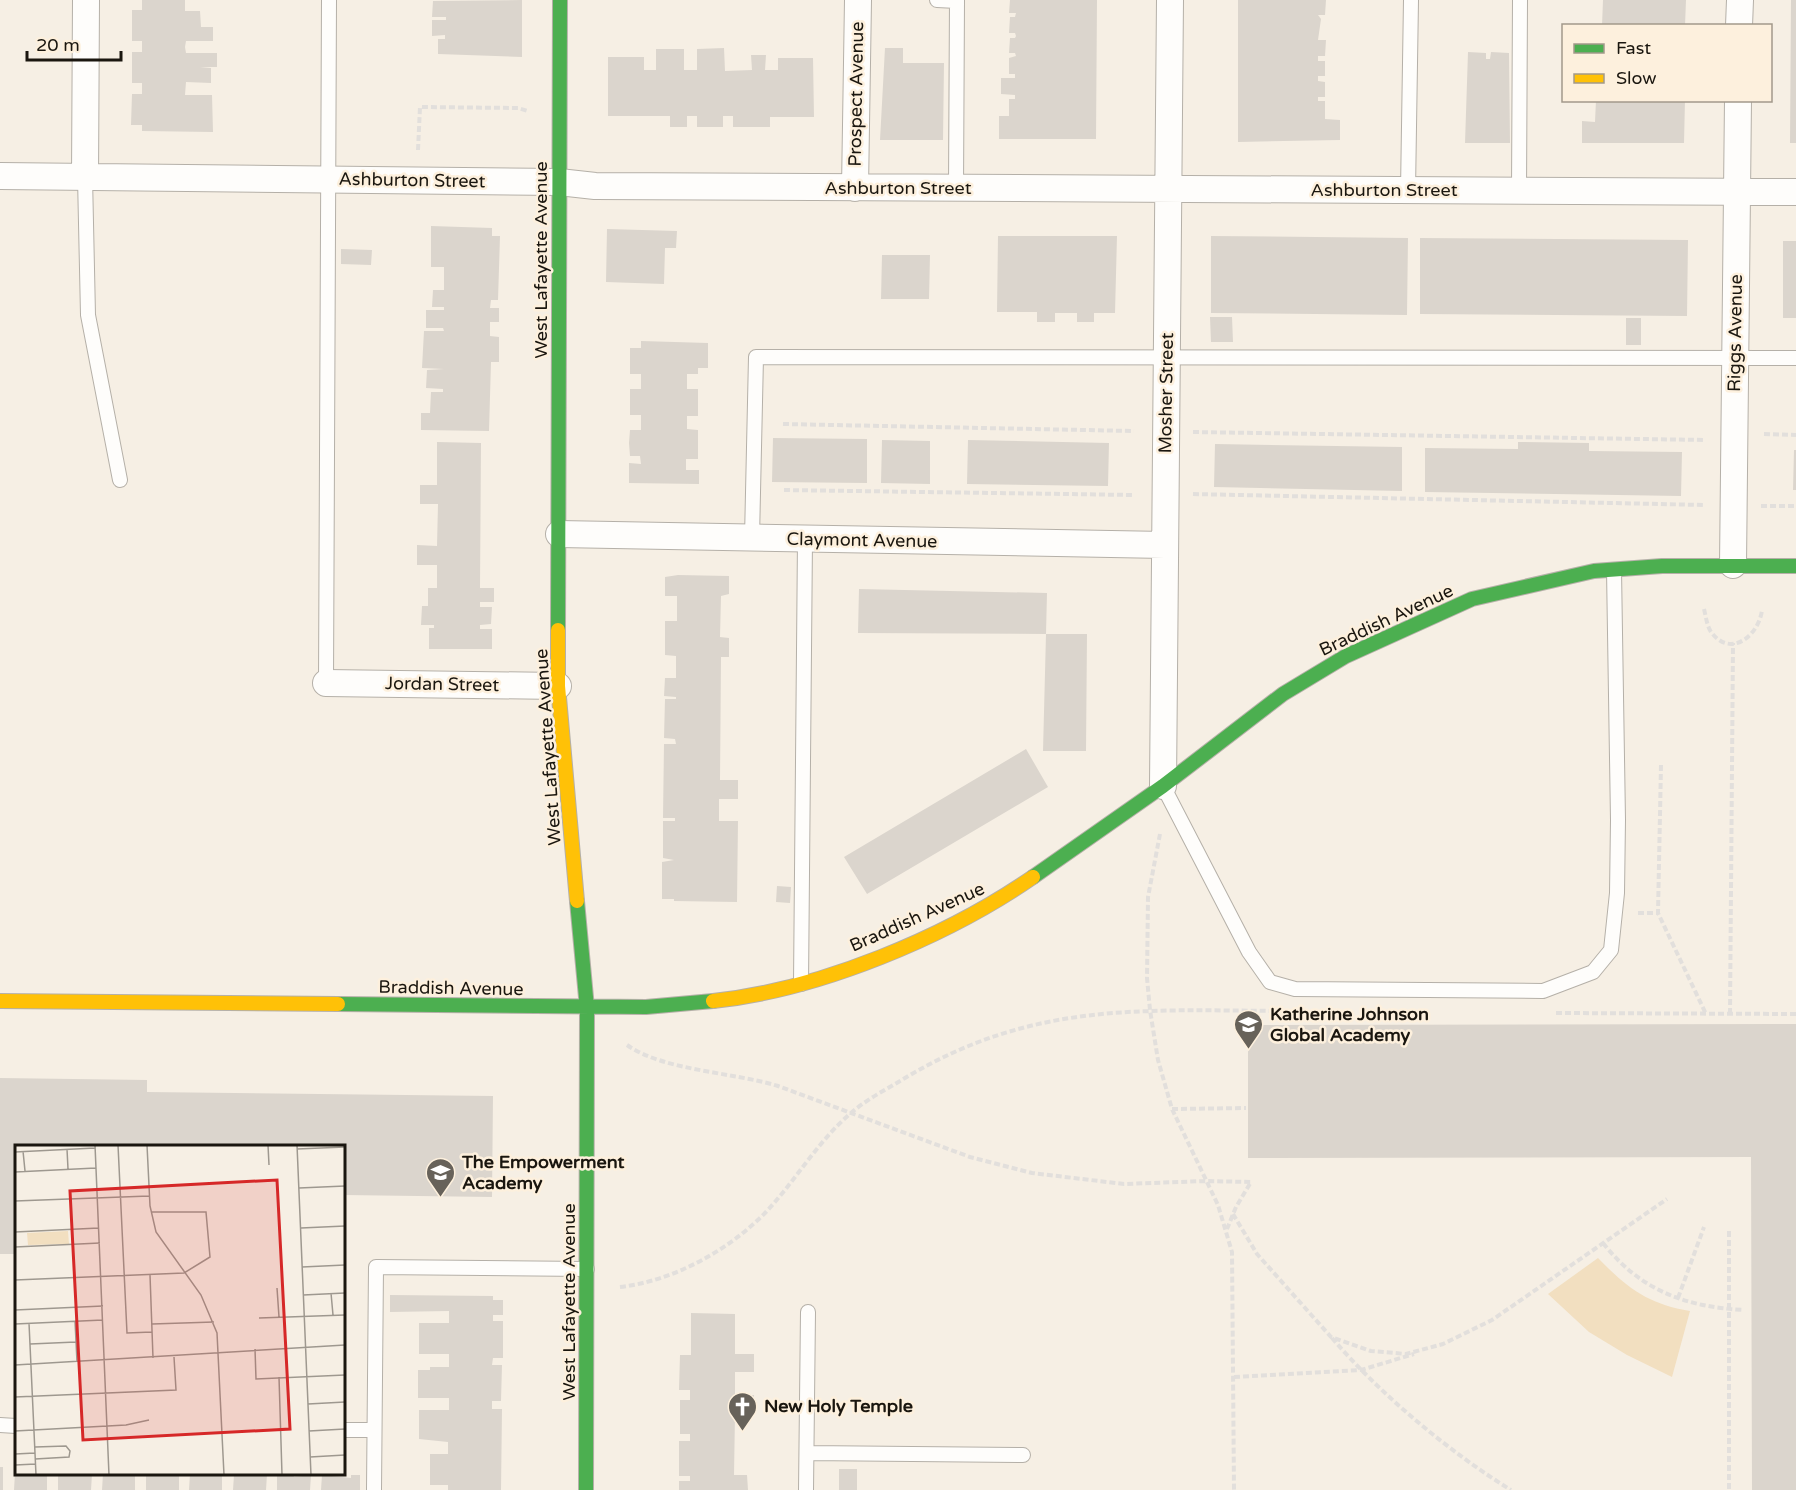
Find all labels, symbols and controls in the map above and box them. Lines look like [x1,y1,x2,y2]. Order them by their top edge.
street label: Prospect Avenue [844,21,868,167]
scale bar [27,24,122,62]
legend [1562,24,1772,102]
text: 20 m [36,34,80,56]
text: Fast [1616,37,1651,59]
text: Slow [1616,67,1657,89]
street label: West Lafayette Avenue [530,161,552,359]
street label: Ashburton Street [338,168,486,192]
street label: Ashburton Street [824,177,972,199]
street label: Ashburton Street [1310,179,1458,201]
street label: Riggs Avenue [1723,274,1747,392]
street label: Mosher Street [1154,332,1178,454]
street label: Claymont Avenue [786,528,938,552]
street label: Braddish Avenue [1316,579,1456,661]
street label: West Lafayette Avenue [530,648,566,846]
street label: Jordan Street [385,672,500,696]
street label: Braddish Avenue [846,877,988,957]
street label: Braddish Avenue [378,976,524,1000]
place label: Katherine Johnson Global Academy [1270,1003,1429,1046]
school or university icon: Katherine Johnson Global Academy [1233,1008,1265,1050]
inset map [15,1145,345,1475]
place label: The Empowerment Academy [461,1151,624,1194]
school or university icon: The Empowerment Academy [425,1156,457,1198]
street label: West Lafayette Avenue [558,1203,580,1401]
church icon: New Holy Temple [727,1390,759,1432]
place label: New Holy Temple [764,1395,913,1417]

